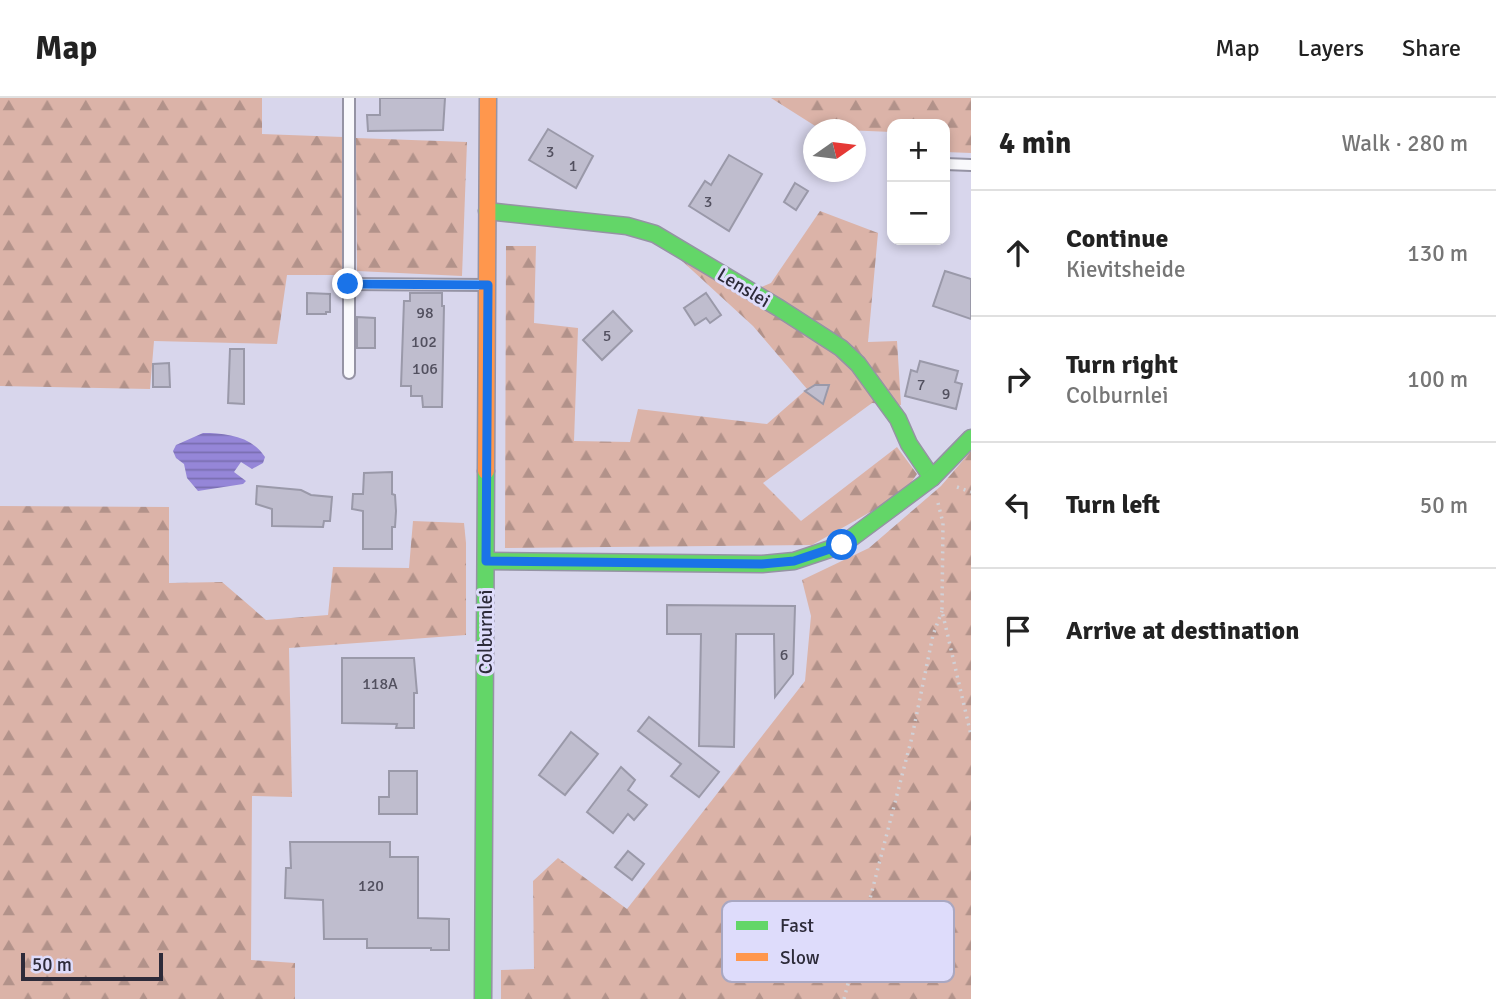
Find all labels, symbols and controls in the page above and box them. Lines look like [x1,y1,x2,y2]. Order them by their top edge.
text: Map [35,28,97,69]
text: Map [1215,33,1260,63]
text: Layers [1298,33,1364,63]
text: Share [1402,33,1461,63]
north arrow [803,119,866,182]
map controls [887,119,950,245]
button: + [887,119,950,182]
text: 4 min [999,125,1071,162]
text: Walk · 280 m [1342,129,1468,158]
house number: 3 [546,142,554,162]
house number: 1 [569,156,577,176]
button: − [887,182,950,245]
house number: 3 [704,192,712,212]
text: Continue [1066,223,1168,255]
icon: ahead [999,234,1037,272]
text: 130 m [1407,239,1468,268]
text: Kievitsheide [1066,255,1186,284]
street label: Lenslei [713,263,774,313]
route end [332,268,363,299]
house number: 98 [416,303,434,323]
house number: 5 [603,326,611,346]
house number: 102 [411,332,437,352]
text: Turn right [1066,349,1178,381]
house number: 106 [412,359,438,379]
icon: right [999,360,1037,398]
text: 100 m [1407,365,1468,394]
house number: 7 [917,375,925,395]
text: Colburnlei [1066,381,1168,410]
house number: 9 [942,384,950,404]
icon: left [999,486,1037,524]
text: Turn left [1066,489,1160,521]
text: 50 m [1420,491,1468,520]
route start [826,529,857,560]
street label: Colburnlei [474,590,498,674]
icon: arrive [999,612,1037,650]
text: Arrive at destination [1066,615,1299,647]
house number: 6 [780,645,788,665]
house number: 118A [362,674,398,694]
house number: 120 [358,876,384,896]
legend [722,901,954,982]
text: Fast [780,914,814,938]
text: Slow [780,946,820,970]
scale bar [21,950,163,982]
text: 50 m [32,953,72,977]

